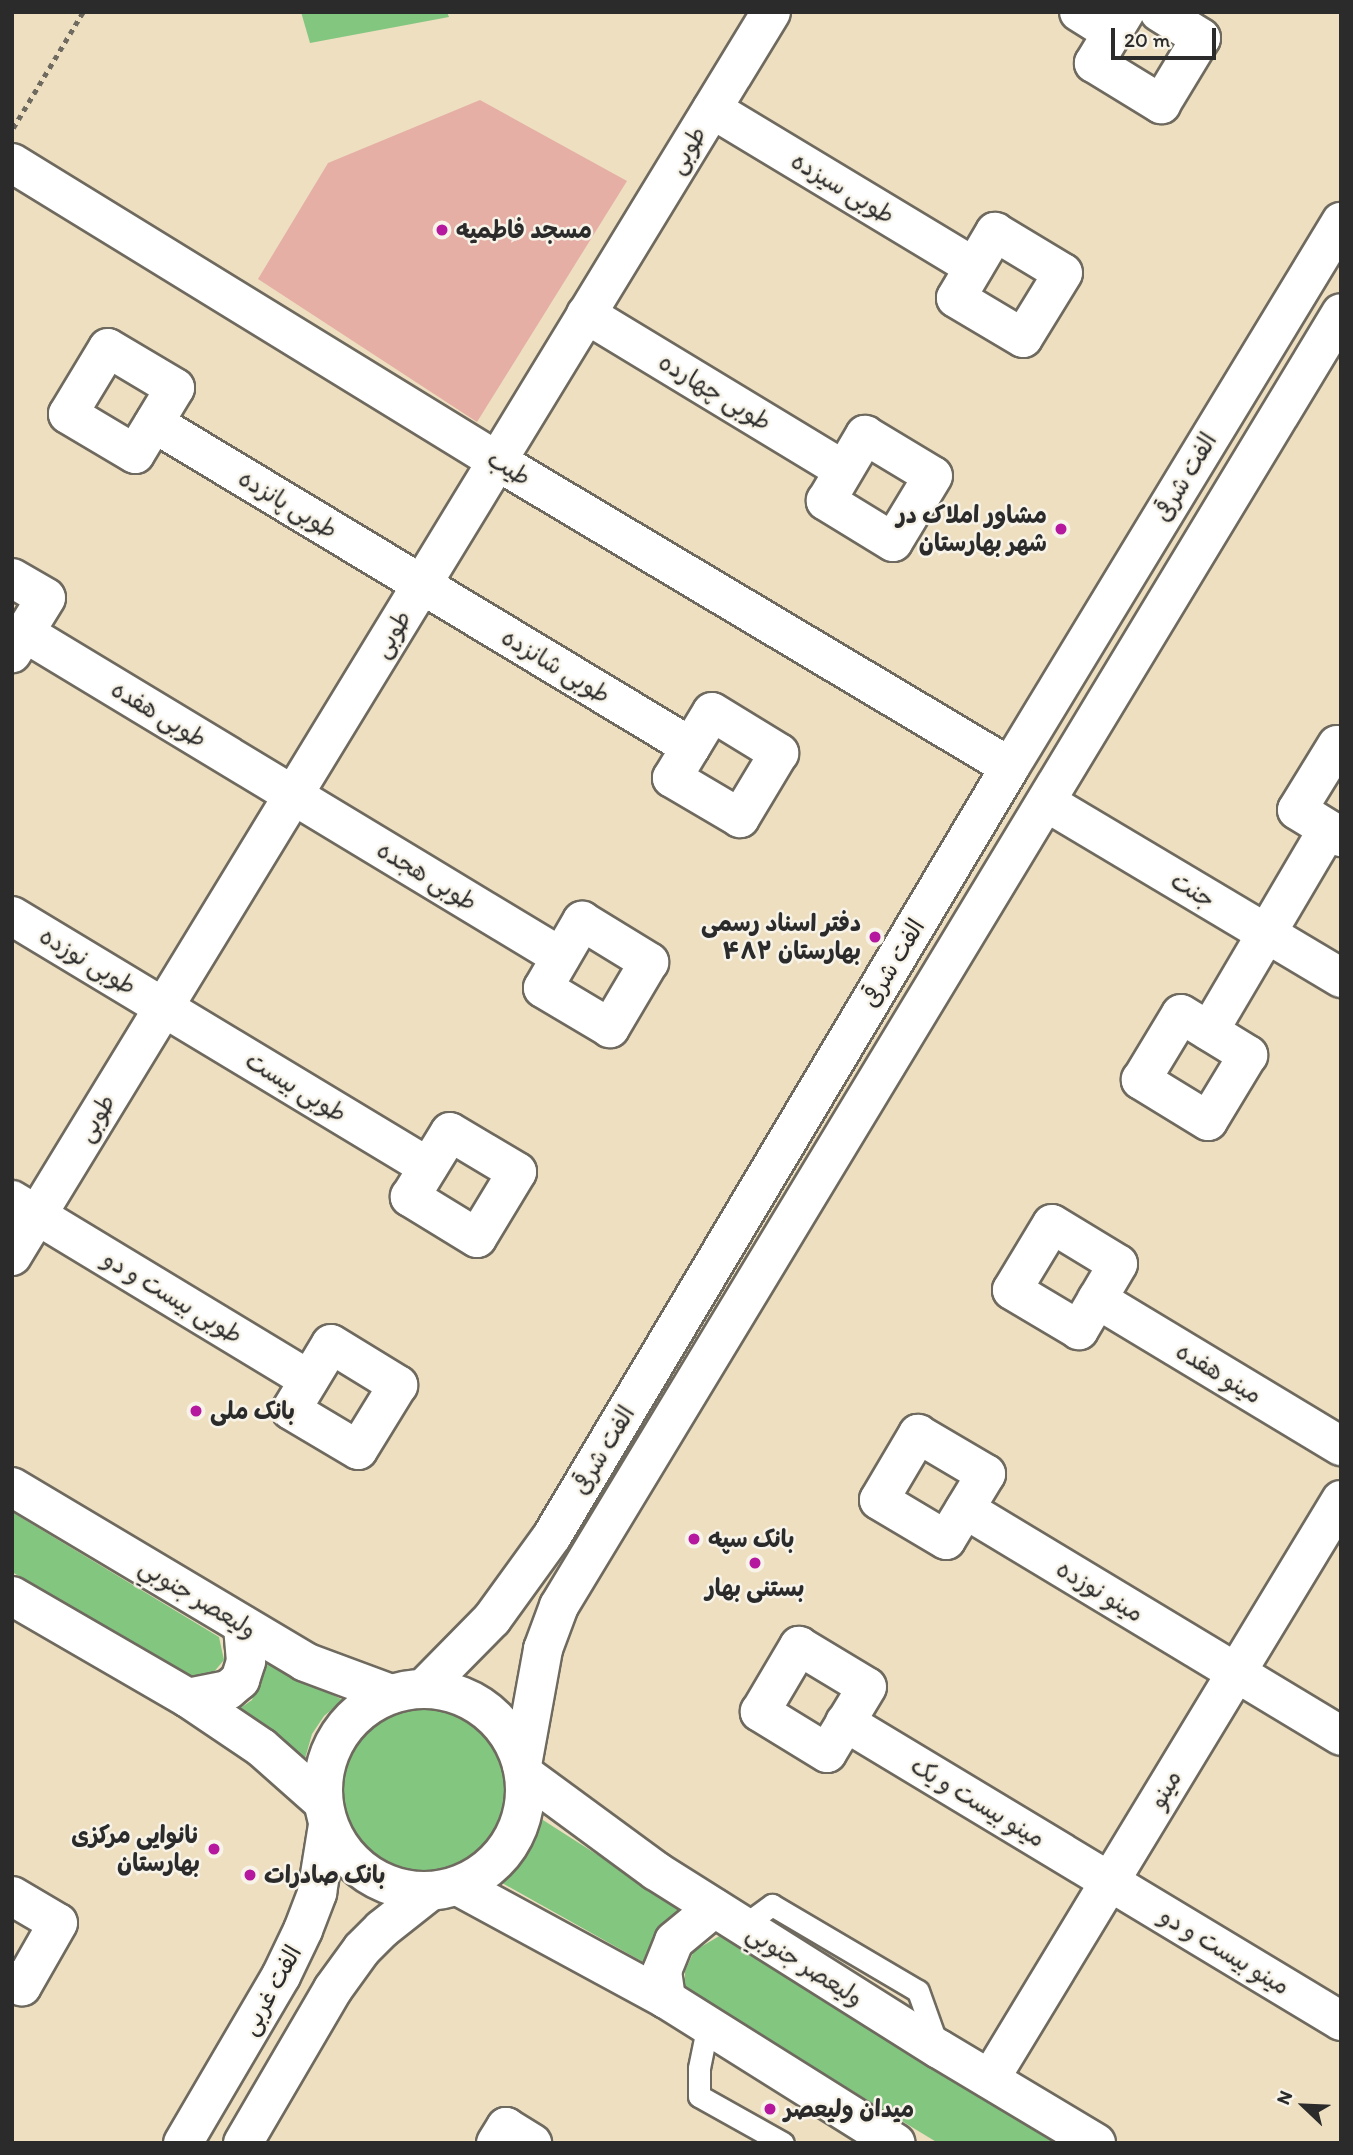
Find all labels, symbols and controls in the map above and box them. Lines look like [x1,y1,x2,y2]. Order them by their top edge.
scale bar [1115,14,1220,58]
text: 20 m [1124,27,1170,52]
street label: طوبی [662,121,712,179]
street label: طوبی سیزده [786,146,900,230]
place label: مسجد فاطمیه [456,216,592,244]
marker: مسجد فاطمیه [434,222,450,238]
street label: طوبی چهارده [654,347,776,437]
street label: الفت شرقی [1147,427,1223,527]
street label: طیب [482,444,536,492]
street label: طوبی پانزده [233,463,343,545]
place label: مشاور املاک در شهر بهارستان [896,501,1047,557]
marker: مشاور املاک در شهر بهارستان [1053,521,1069,537]
street label: طوبی [367,605,417,663]
street label: طوبی شانزده [496,622,616,710]
street label: طوبی هفده [106,674,212,754]
street label: طوبی هجده [372,835,482,917]
street label: جنت [1166,866,1220,914]
place label: دفتر اسناد رسمی ۴۸۲ بهارستان [701,909,861,965]
street label: الفت شرقی [855,913,931,1013]
street label: طوبی نوزده [35,921,141,1001]
marker: دفتر اسناد رسمی ۴۸۲ بهارستان [867,929,883,945]
street label: طوبی بیست [240,1046,352,1128]
street label: طوبی [71,1089,121,1147]
street label: طوبی بیست و دو [98,1244,248,1350]
street label: مینو هفده [1171,1336,1267,1410]
place label: بانک ملی [210,1397,295,1425]
street label: الفت شرقی [565,1400,641,1500]
marker: بانک ملی [188,1403,204,1419]
place label: بانک سپه [708,1525,794,1553]
marker: بانک سپه [686,1531,702,1547]
street label: وليعصر جنوبي [134,1552,262,1644]
street label: مینو نوزده [1051,1554,1149,1628]
marker: بستنی بهار [747,1555,763,1571]
place label: بستنی بهار [706,1574,804,1602]
street label: مینو بیست و یک [906,1751,1050,1853]
street label: مینو [1143,1765,1187,1813]
place label: نانوایی مرکزی بهارستان [71,1821,200,1877]
marker: نانوایی مرکزی بهارستان [206,1841,222,1857]
place label: بانک صادرات [264,1861,386,1889]
marker: بانک صادرات [242,1867,258,1883]
street label: مینو بیست و دو [1155,1901,1295,2001]
street label: وليعصر جنوبي [742,1918,868,2012]
street label: الفت غربی [235,1940,307,2040]
north arrow [1269,2071,1339,2141]
text: N [1271,2087,1297,2108]
place label: میدان ولیعصر [784,2095,914,2123]
marker: میدان ولیعصر [762,2101,778,2117]

